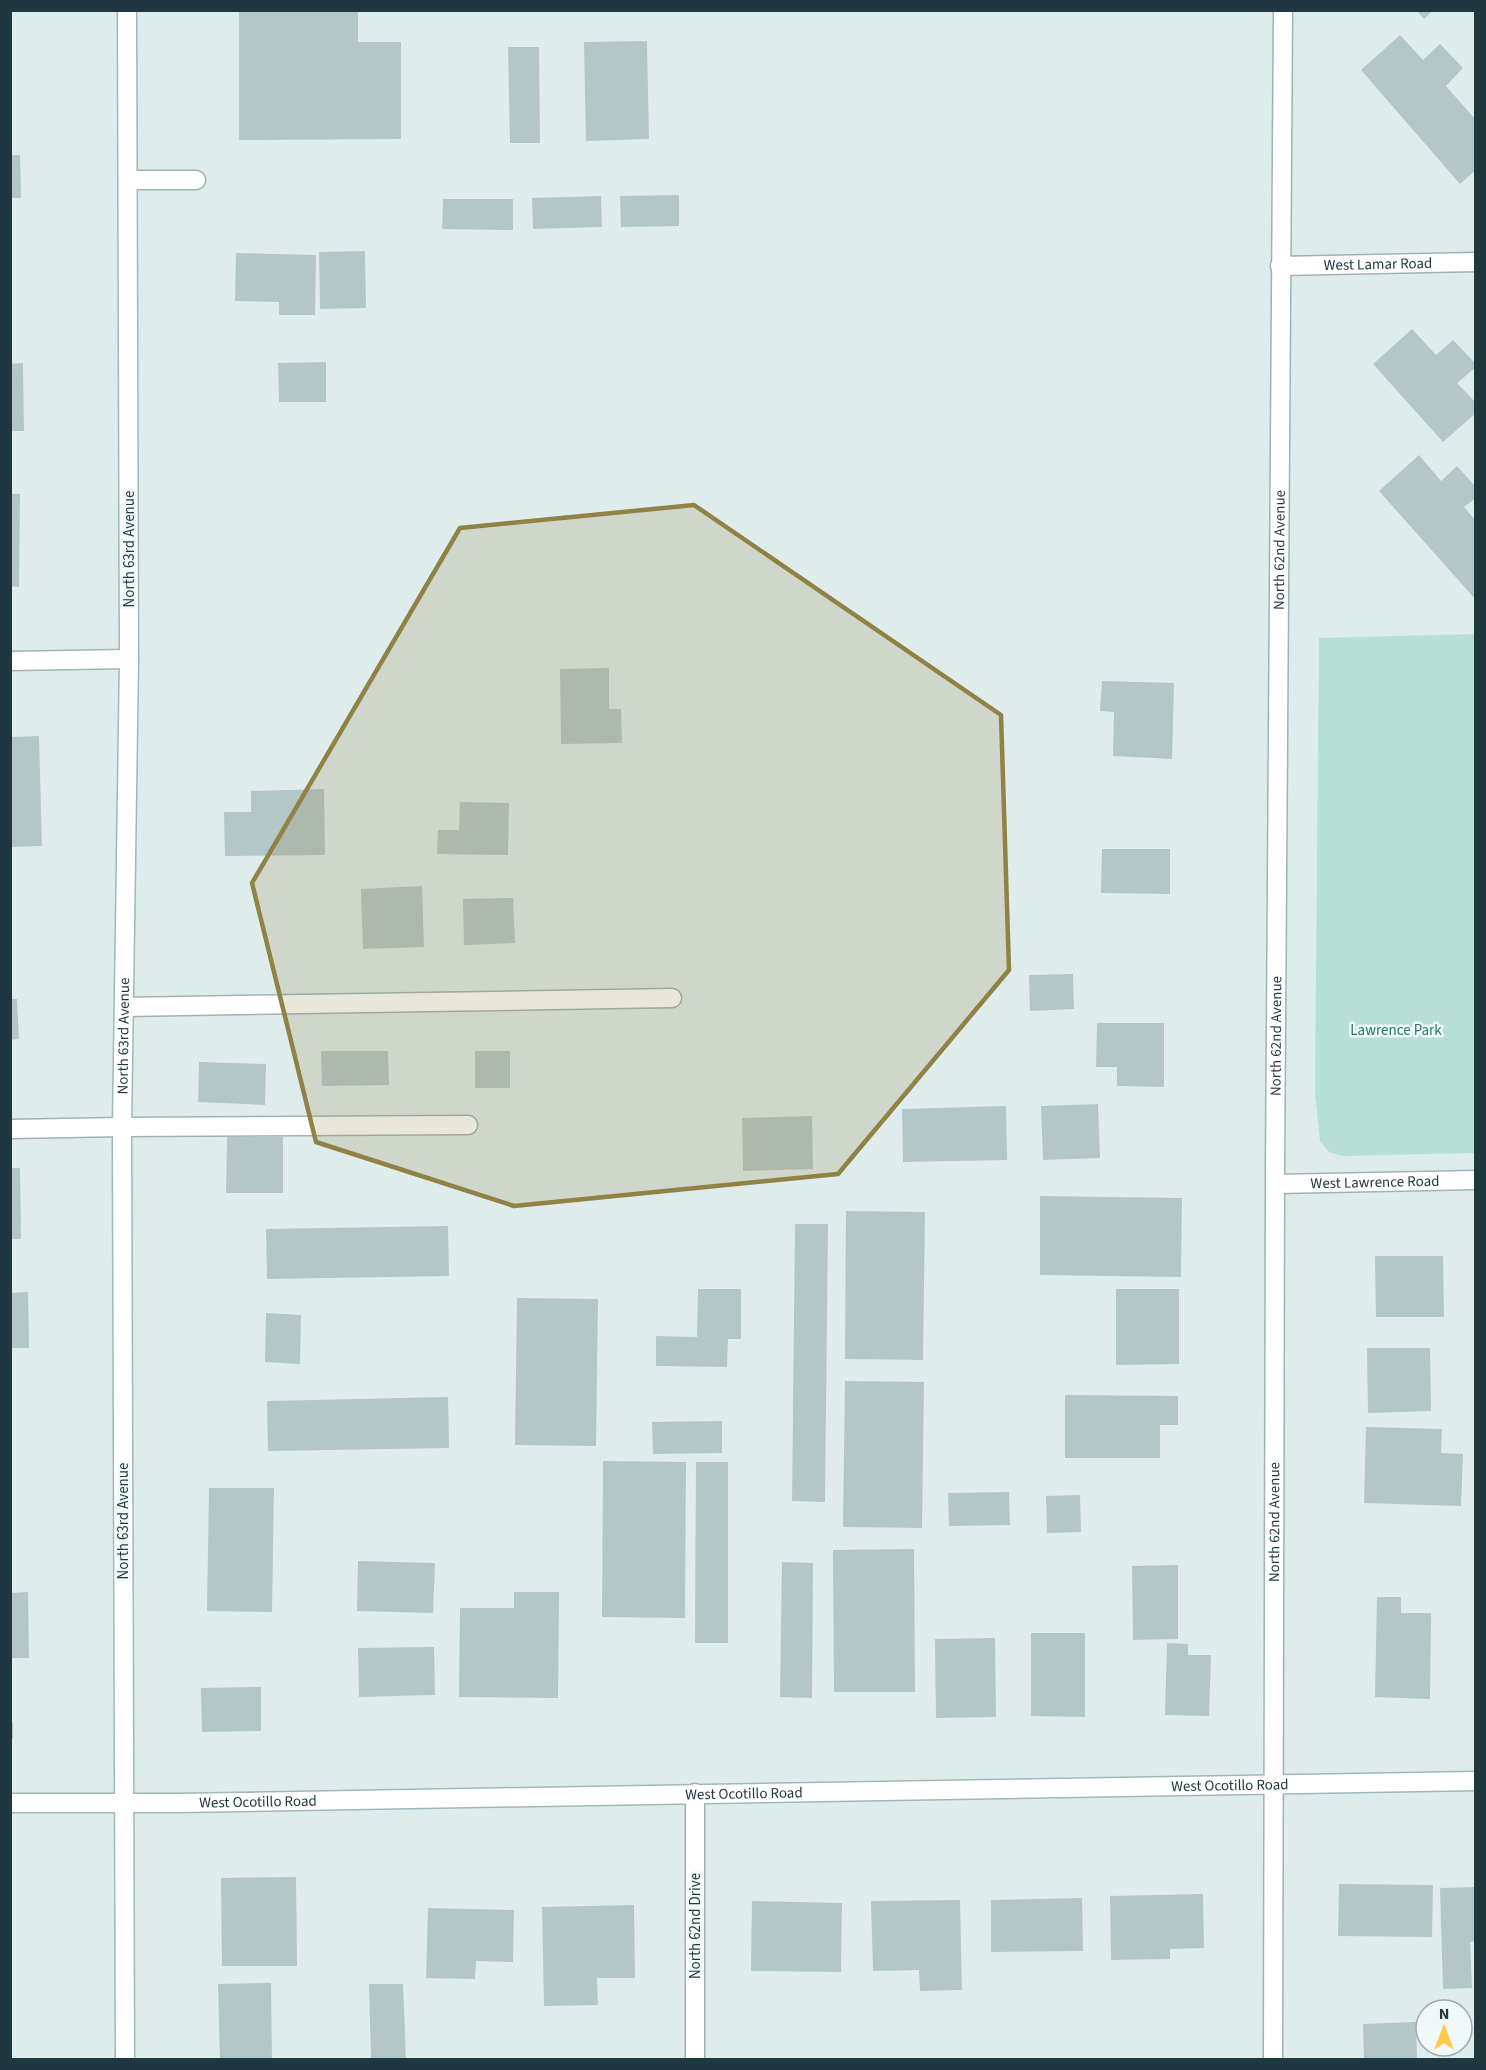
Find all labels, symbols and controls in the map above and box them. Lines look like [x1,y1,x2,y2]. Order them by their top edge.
street label: West Lamar Road [1323,253,1433,276]
street label: North 62nd Avenue [1269,490,1291,610]
street label: North 63rd Avenue [119,491,140,607]
street label: North 62nd Avenue [1266,976,1287,1096]
street label: North 63rd Avenue [112,977,135,1095]
park label: Lawrence Park [1350,1020,1442,1041]
street label: West Lawrence Road [1310,1171,1440,1194]
street label: North 62nd Avenue [1264,1462,1285,1582]
street label: North 63rd Avenue [113,1463,134,1579]
street label: West Ocotillo Road [1171,1774,1289,1797]
street label: West Ocotillo Road [685,1782,803,1805]
street label: West Ocotillo Road [199,1791,317,1814]
street label: North 62nd Drive [685,1873,706,1979]
north arrow [1414,1998,1474,2058]
text: N [1439,2003,1449,2025]

